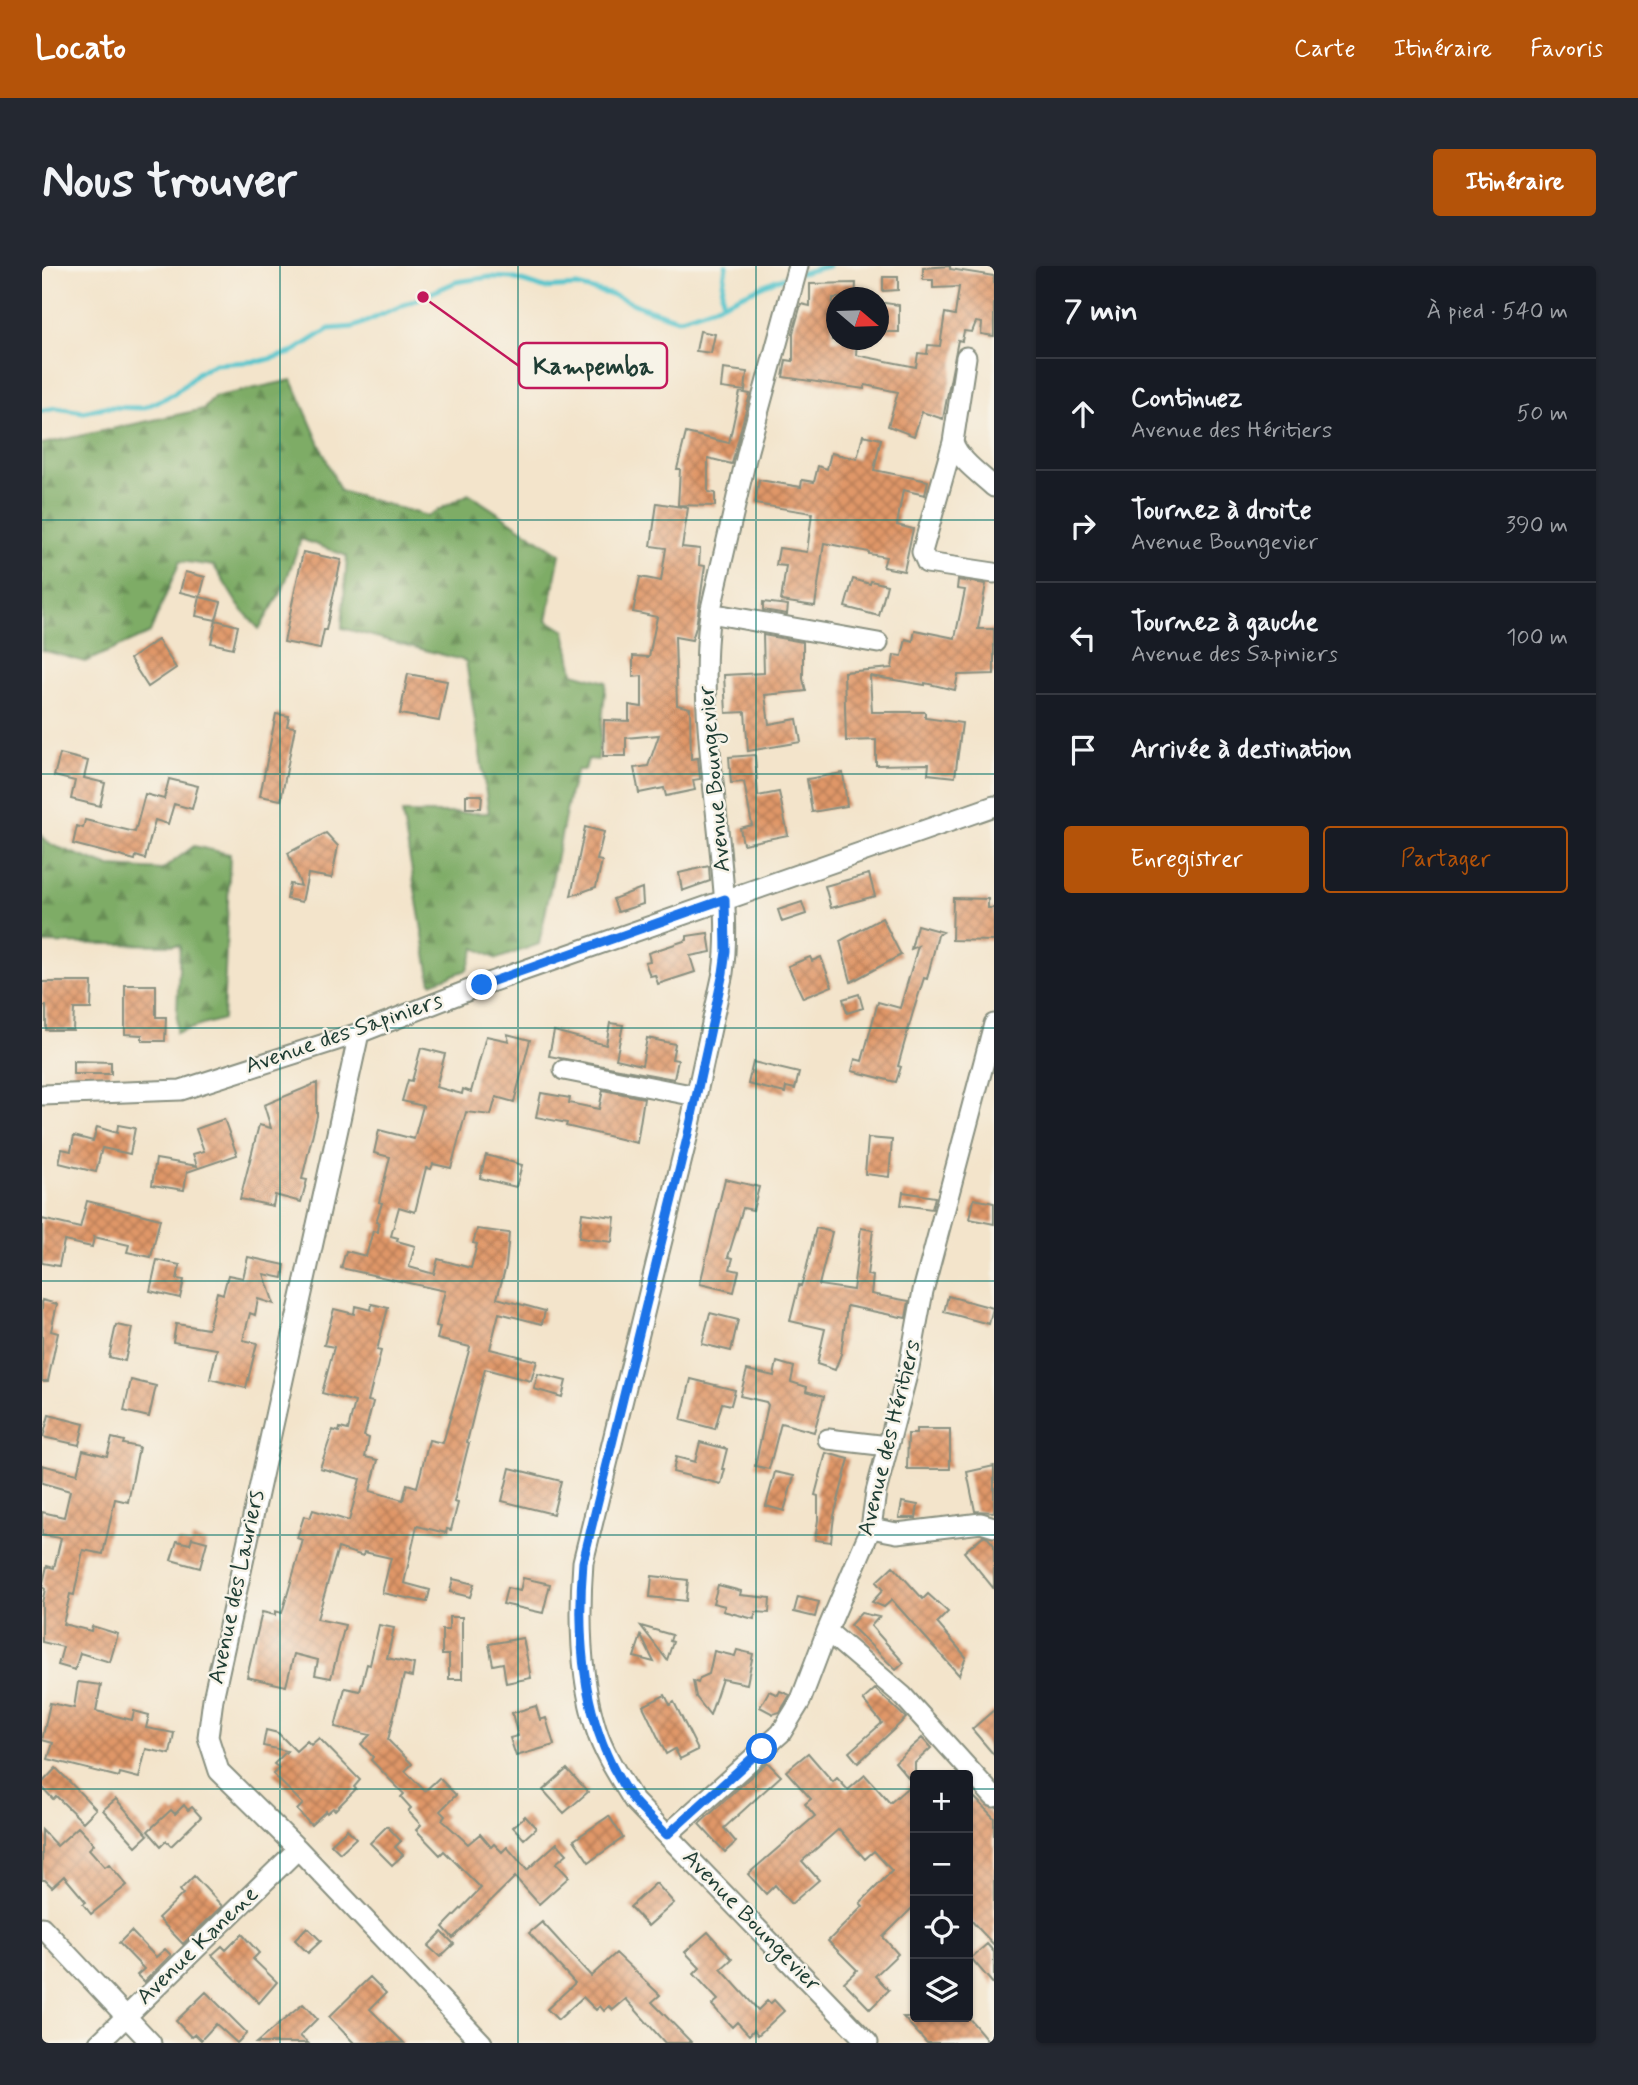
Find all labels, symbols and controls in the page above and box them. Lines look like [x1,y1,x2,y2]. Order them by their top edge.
text: Locato [35,27,126,71]
text: Carte [1294,34,1356,65]
text: Itinéraire [1394,34,1492,65]
text: Favoris [1530,34,1603,65]
button: Itinéraire [1433,149,1596,216]
text: Nous trouver [42,150,297,215]
north arrow [826,287,889,350]
text: 7 min [1064,292,1138,331]
text: À pied · 540 m [1427,297,1568,327]
callout: Kampemba [519,343,667,388]
text: Kampemba [533,352,654,383]
text: Continuez [1131,382,1242,416]
icon: ahead [1064,395,1102,433]
text: 50 m [1517,399,1568,429]
text: Avenue des Héritiers [1131,416,1332,446]
text: Tournez à droite [1131,494,1312,528]
icon: right [1064,507,1102,545]
text: 390 m [1506,511,1568,541]
text: Avenue Boungevier [1131,528,1318,558]
text: Tournez à gauche [1131,606,1318,640]
icon: left [1064,619,1102,657]
text: 100 m [1506,623,1568,653]
text: Avenue des Sapiniers [1131,640,1338,670]
street label: Avenue Boungevier [692,684,740,874]
icon: arrive [1064,731,1102,769]
text: Arrivée à destination [1131,733,1352,767]
button: Enregistrer [1064,826,1309,893]
button: Partager [1323,826,1568,893]
route end [466,969,497,1000]
street label: Avenue des Sapiniers [241,986,447,1082]
street label: Avenue des Héritiers [851,1337,929,1539]
street label: Avenue des Lauriers [202,1487,272,1687]
route start [746,1733,777,1764]
map controls [910,1770,973,2022]
button: + [910,1770,973,1833]
button: − [910,1833,973,1896]
street label: Avenue Boungevier [674,1843,827,2000]
street label: Avenue Kanene [130,1880,266,2012]
button: locate [910,1896,973,1959]
button: layers [910,1959,973,2022]

